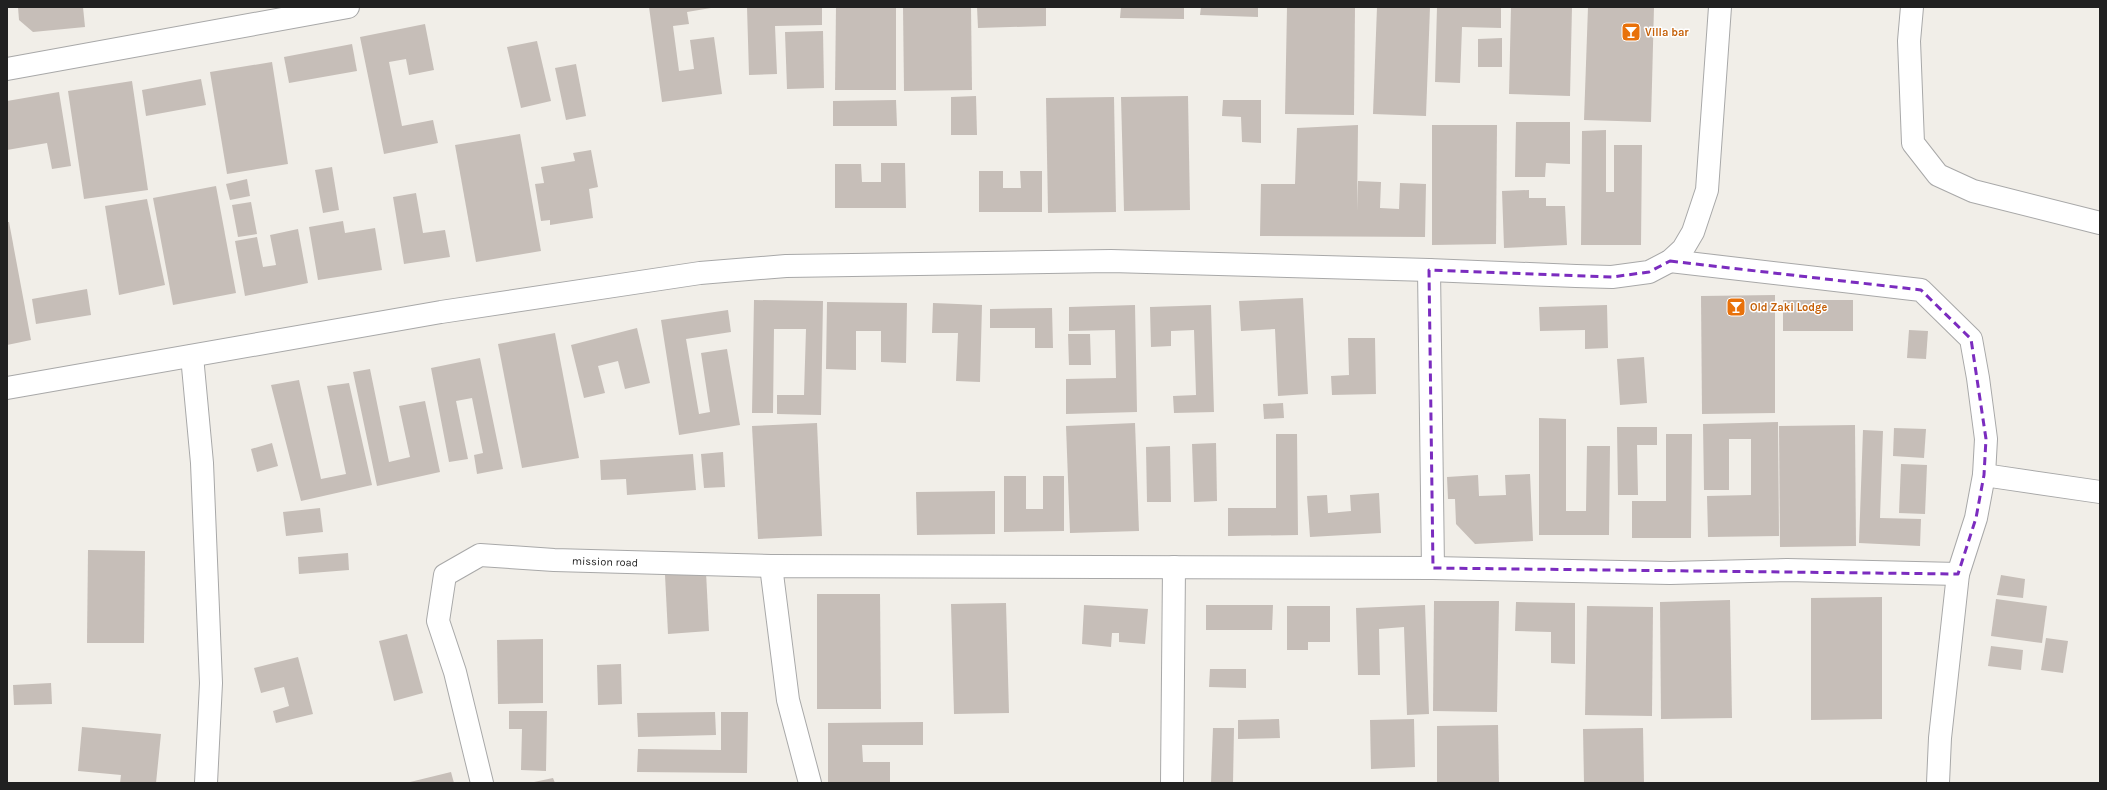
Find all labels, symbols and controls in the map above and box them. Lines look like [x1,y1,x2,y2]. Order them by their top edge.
bar icon: Villa bar [1620,21,1642,43]
place label: Villa bar [1645,26,1689,39]
bar icon: Old Zaki Lodge [1725,296,1747,318]
place label: Old Zaki Lodge [1750,301,1827,314]
street label: mission road [572,554,638,569]

